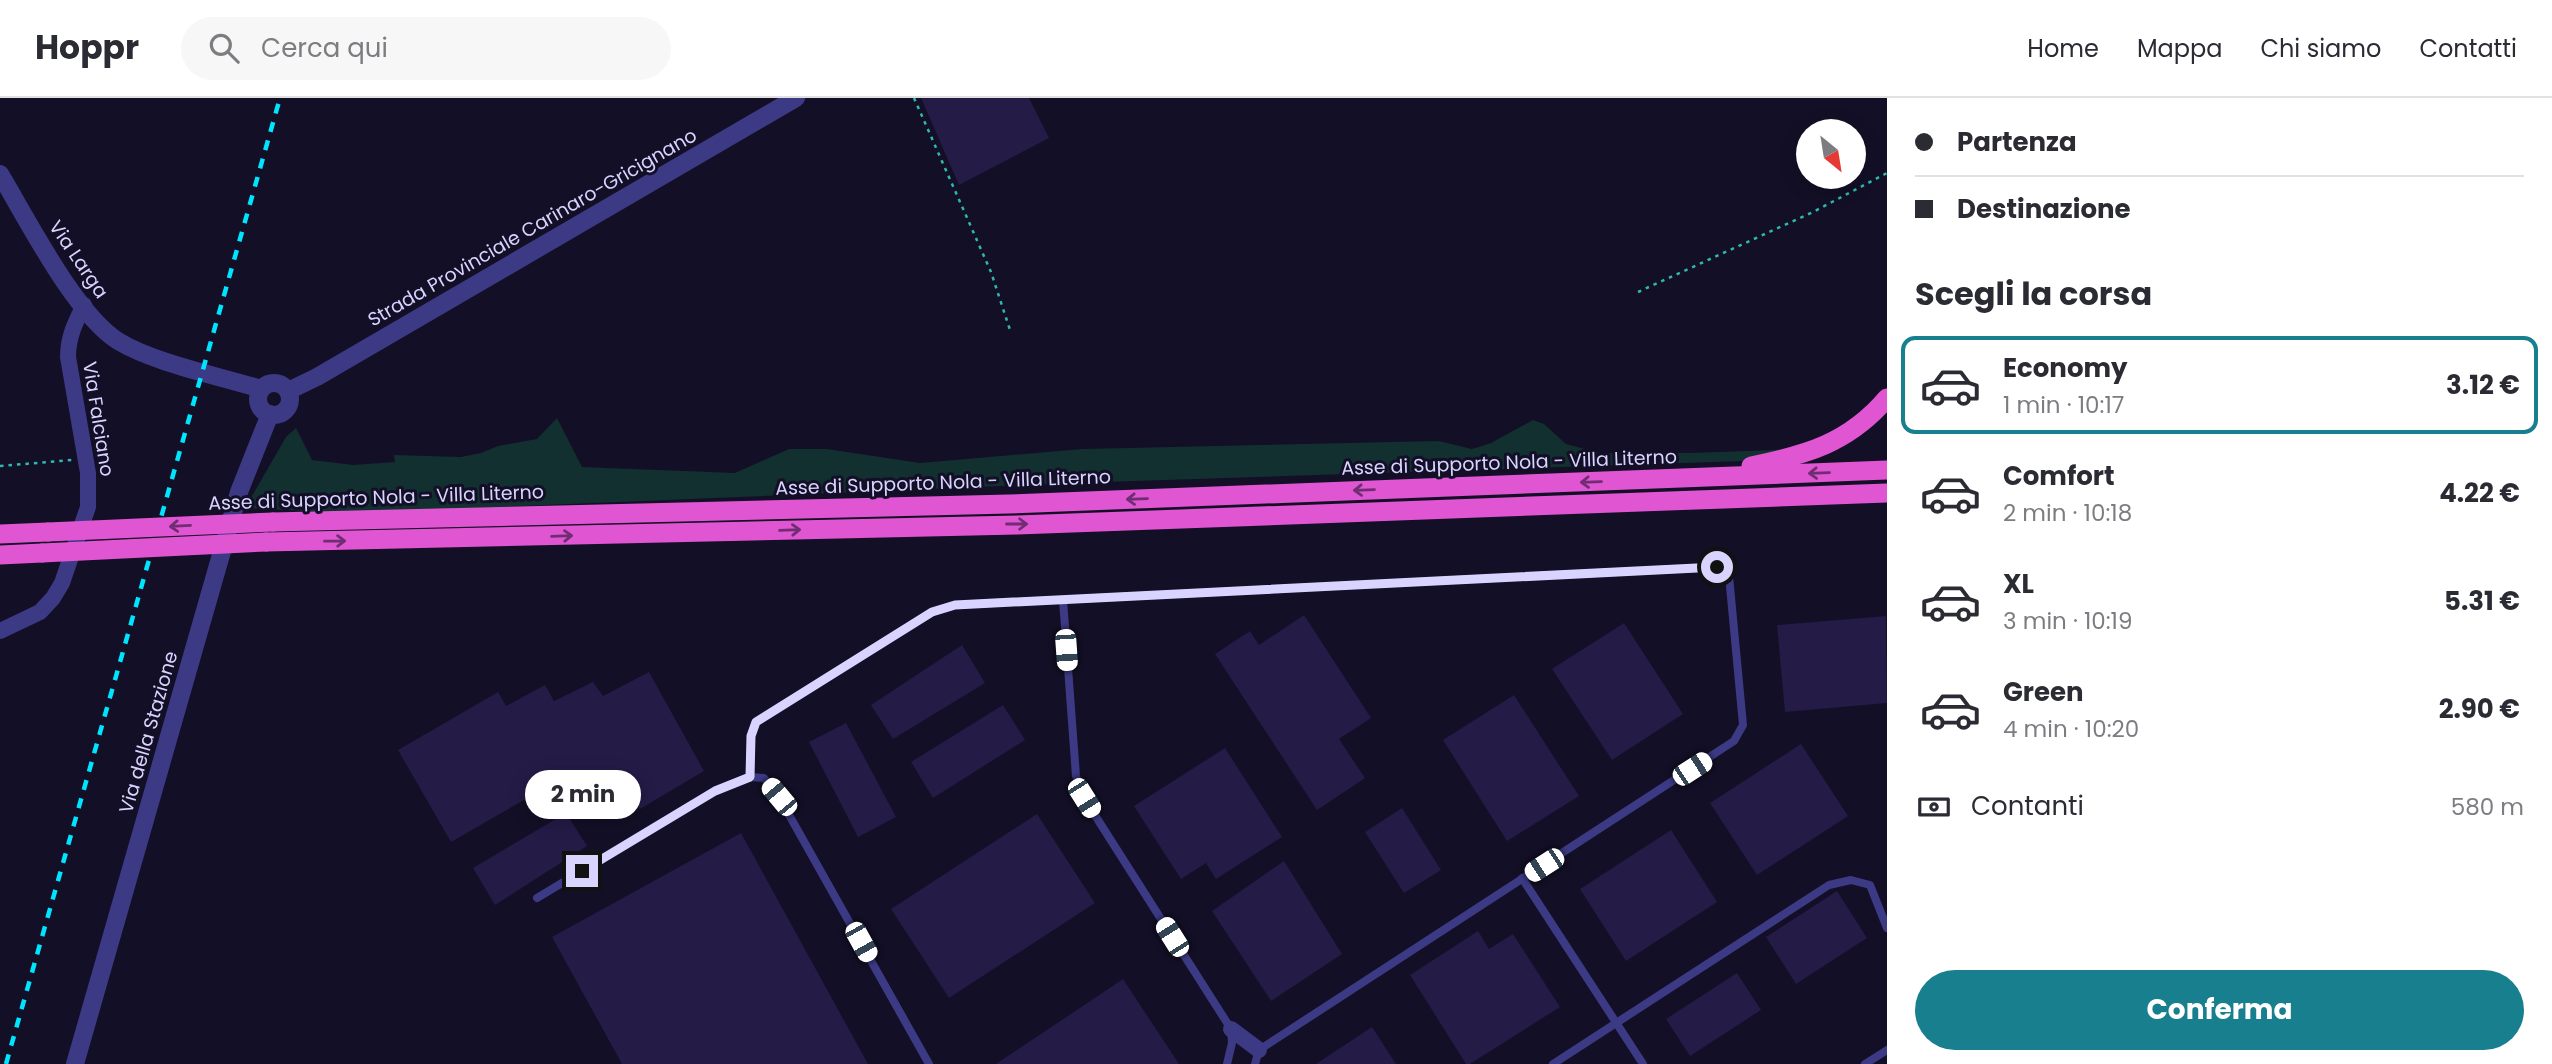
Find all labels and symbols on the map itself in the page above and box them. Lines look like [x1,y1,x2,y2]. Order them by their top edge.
north arrow [1796,119,1866,189]
street label: Strada Provinciale Carinaro-Gricignano [363,122,702,333]
street label: Via Larga [42,215,115,304]
street label: Via Falciano [76,360,121,478]
street label: Asse di Supporto Nola - Villa Literno [1341,443,1677,482]
street label: Asse di Supporto Nola - Villa Literno [775,463,1111,502]
one-way arrow [1808,466,1831,479]
one-way arrow [1580,475,1603,488]
street label: Asse di Supporto Nola - Villa Literno [208,478,544,517]
one-way arrow [1353,484,1376,497]
one-way arrow [1126,493,1149,506]
one-way arrow [1005,517,1028,531]
one-way arrow [169,519,192,532]
one-way arrow [778,523,801,536]
one-way arrow [550,529,573,543]
one-way arrow [323,534,346,548]
route start [1701,551,1733,583]
car [1055,628,1078,672]
street label: Via della Stazione [112,648,185,816]
car [1669,749,1716,789]
callout: 2 min [524,770,640,818]
car [758,774,801,820]
car [1064,775,1105,821]
car [1521,845,1568,885]
route end [566,855,598,887]
car [1152,914,1193,960]
car [842,919,881,965]

